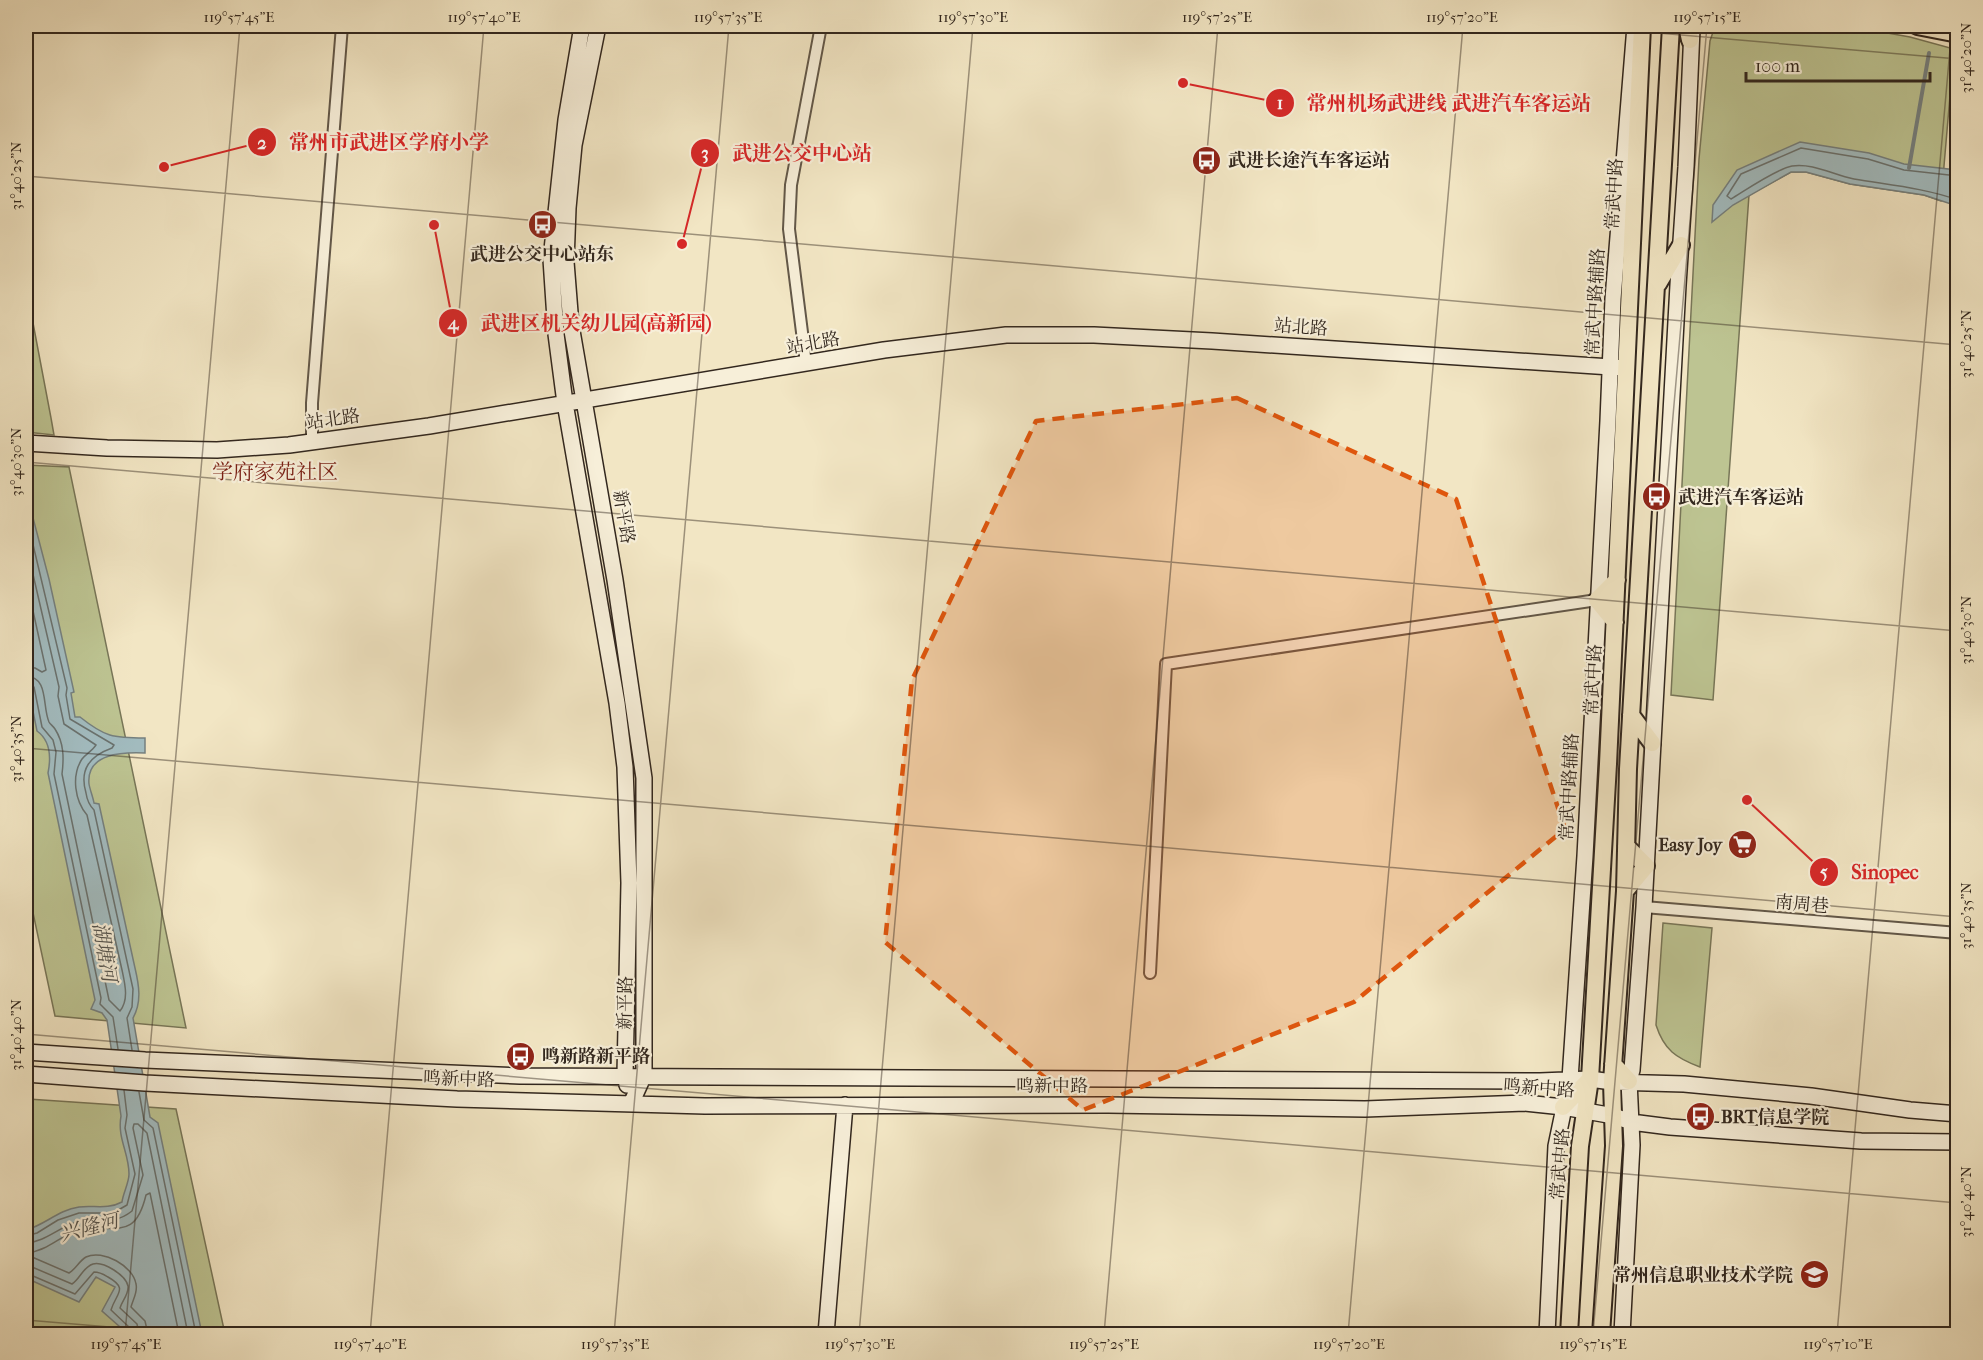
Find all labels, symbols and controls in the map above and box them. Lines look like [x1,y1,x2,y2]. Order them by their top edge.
text: 119°57'45"E [204,8,274,26]
text: 119°57'40"E [447,8,521,26]
text: 119°57'35"E [694,8,762,26]
text: 119°57'30"E [938,8,1008,26]
text: 119°57'25"E [1182,8,1252,26]
text: 119°57'20"E [1426,8,1498,26]
text: 119°57'15"E [1673,8,1741,26]
text: 31°40'20"N [1957,22,1975,93]
scale bar [1746,45,1930,83]
text: 100 m [1755,56,1800,77]
callout: 常州机场武进线 武进汽车客运站 [1265,84,1603,122]
text: 常州机场武进线 武进汽车客运站 [1307,92,1591,115]
text: 1 [1277,93,1283,114]
callout: 常州市武进区学府小学 [247,123,501,161]
text: 常州市武进区学府小学 [289,131,489,154]
text: 2 [257,133,267,154]
callout: 武进公交中心站 [690,134,884,172]
text: 31°40'25"N [7,141,25,210]
text: 武进公交中心站 [732,142,872,165]
text: 3 [701,143,709,164]
bus stop icon: 武进长途汽车客运站 [1191,144,1223,176]
place label: 武进长途汽车客运站 [1228,150,1390,171]
street label: 常武中路 [1602,158,1627,231]
bus stop icon: 武进公交中心站东 [526,209,558,241]
place label: 武进公交中心站东 [470,244,614,265]
street label: 常武中路辅路 [1582,248,1609,357]
callout: 武进区机关幼儿园(高新园) [438,304,724,342]
text: 31°40'25"N [1957,309,1975,378]
text: 武进区机关幼儿园(高新园) [480,312,712,335]
text: 4 [447,313,460,334]
street label: 站北路 [1273,315,1329,340]
street label: 站北路 [785,328,841,359]
street label: 站北路 [305,405,361,434]
text: 31°40'30"N [7,427,25,496]
district label: 学府家苑社区 [212,460,338,484]
bus stop icon: 武进汽车客运站 [1641,481,1673,513]
place label: 武进汽车客运站 [1678,487,1804,508]
street label: 新平路 [609,489,638,545]
text: 31°40'30"N [1957,595,1975,664]
street label: 常武中路 [1581,644,1606,717]
text: 31°40'35"N [7,715,25,783]
street label: 常武中路辅路 [1556,733,1583,842]
supermarket icon: Easy Joy [1727,829,1759,861]
place label: Easy Joy [1658,835,1723,856]
callout: Sinopec [1809,853,1930,891]
text: Sinopec [1851,861,1919,884]
text: 5 [1820,862,1828,883]
text: 31°40'35"N [1957,882,1975,950]
street label: 南周巷 [1774,892,1830,917]
water label: 湖塘河 [88,921,122,987]
street label: 新平路 [615,976,636,1030]
text: 31°40'40"N [7,999,25,1071]
bus stop icon: 鸣新路新平路 [505,1040,537,1072]
place label: 鸣新路新平路 [542,1046,650,1067]
street label: 鸣新中路 [423,1068,495,1091]
street label: 鸣新中路 [1016,1076,1088,1097]
street label: 鸣新中路 [1502,1076,1576,1101]
bus stop icon: BRT信息学院 [1684,1101,1716,1133]
place label: BRT信息学院 [1721,1107,1829,1128]
street label: 常武中路 [1547,1127,1574,1201]
text: 31°40'40"N [1957,1166,1975,1238]
water label: 兴隆河 [57,1208,124,1246]
school or university icon: 常州信息职业技术学院 [1798,1259,1830,1291]
place label: 常州信息职业技术学院 [1613,1265,1793,1286]
text: 119°57'45"E [91,1335,161,1353]
text: 119°57'40"E [333,1335,407,1353]
text: 119°57'35"E [581,1335,649,1353]
text: 119°57'30"E [825,1335,895,1353]
text: 119°57'25"E [1069,1335,1139,1353]
text: 119°57'20"E [1313,1335,1385,1353]
text: 119°57'15"E [1559,1335,1627,1353]
text: 119°57'10"E [1803,1335,1873,1353]

